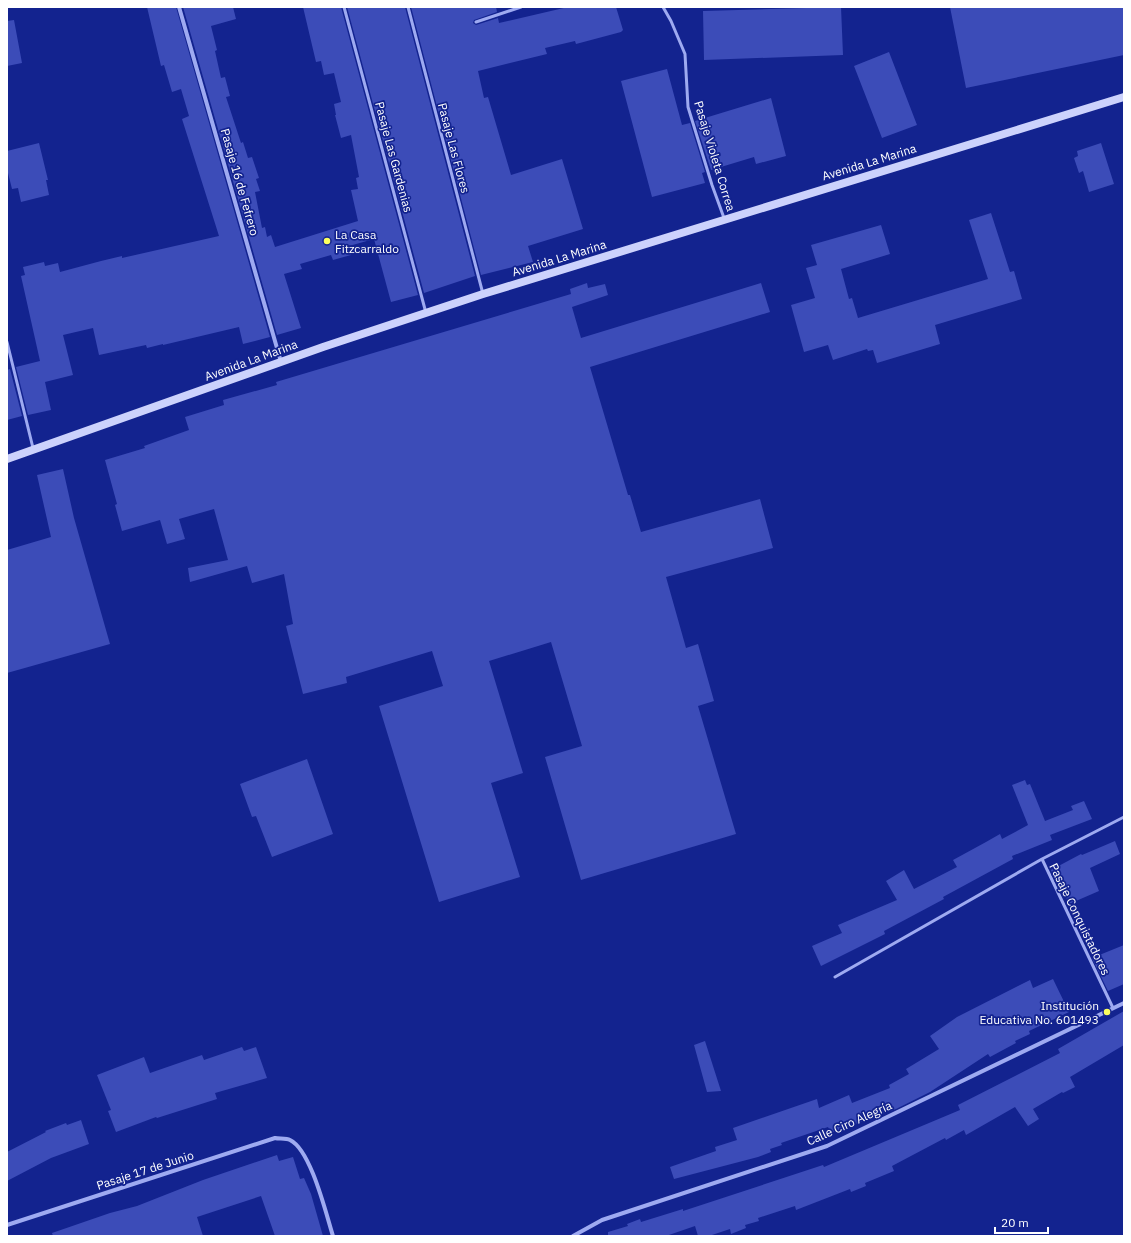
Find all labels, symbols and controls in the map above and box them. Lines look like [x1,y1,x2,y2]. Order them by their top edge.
street label: Pasaje Violeta Correa [691,99,739,213]
street label: Pasaje Las Gardenias [372,100,416,214]
street label: Pasaje Las Flores [435,101,473,195]
street label: Pasaje 16 de Fefrero [218,127,263,238]
street label: Avenida La Marina [820,140,919,183]
place label: La Casa Fitzcarraldo [335,227,399,256]
marker: La Casa Fitzcarraldo [322,236,332,246]
street label: Avenida La Marina [510,236,609,279]
street label: Avenida La Marina [202,336,300,384]
street label: Pasaje Conquistadores [1046,861,1114,978]
place label: Institución Educativa No. 601493 [979,998,1099,1027]
marker: Institución Educativa No. 601493 [1102,1007,1112,1017]
street label: Calle Ciro Alegría [804,1097,895,1149]
street label: Pasaje 17 de Junio [94,1147,196,1193]
scale bar [995,1209,1048,1235]
text: 20 m [1001,1215,1029,1230]

